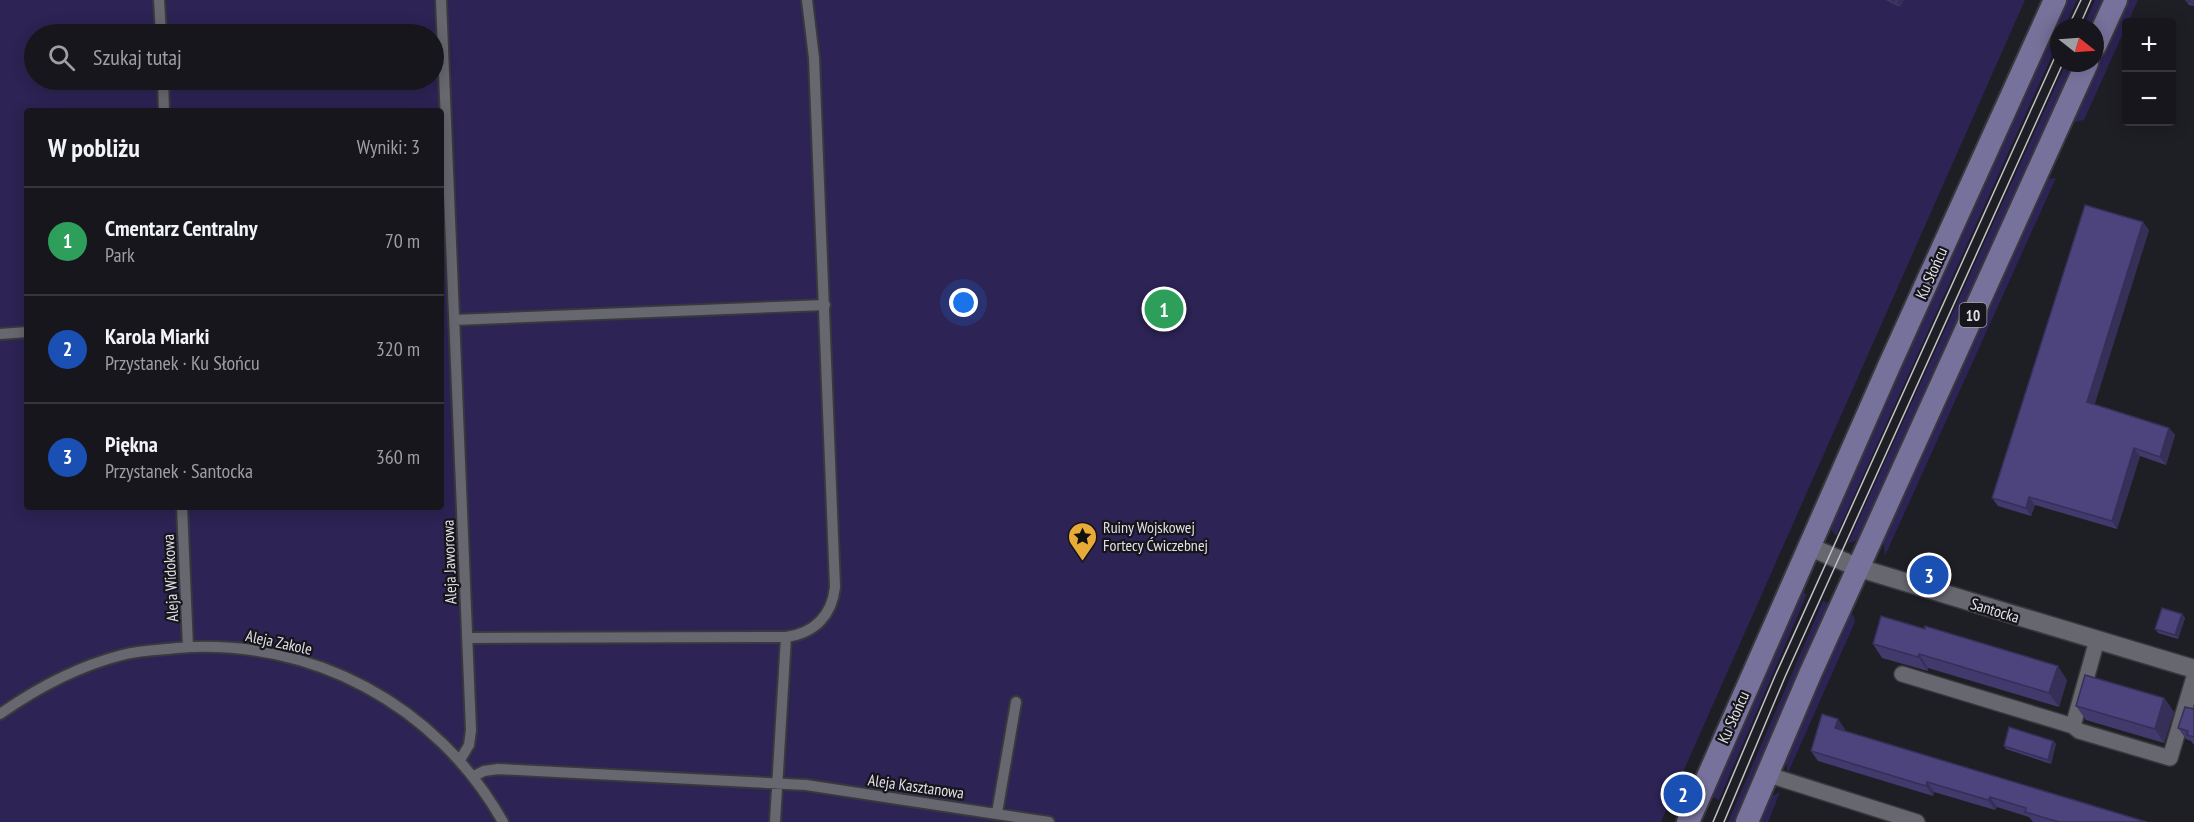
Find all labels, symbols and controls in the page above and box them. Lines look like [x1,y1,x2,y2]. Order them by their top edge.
north arrow [2050,18,2104,72]
map controls [2122,18,2176,126]
button: + [2122,18,2176,72]
search box [24,24,444,90]
icon: search [45,41,78,74]
text: Szukaj tutaj [93,43,182,71]
button: − [2122,72,2176,126]
text: W pobliżu [48,131,140,164]
text: Wyniki: 3 [357,134,420,160]
text: Cmentarz Centralny [105,214,257,242]
text: 1 [63,228,72,254]
text: 70 m [385,228,420,254]
text: Park [105,242,135,268]
street label: Ku Słońcu [1911,244,1951,302]
pin: 1 [1144,286,1184,332]
your location [949,288,978,317]
road number: 10 [1960,303,1986,327]
text: Karola Miarki [105,322,209,350]
text: 2 [63,336,72,362]
text: 320 m [376,336,420,362]
text: Przystanek · Ku Słońcu [105,350,260,376]
text: Piękna [105,430,158,458]
text: 3 [63,444,72,470]
text: 360 m [376,444,420,470]
text: Przystanek · Santocka [105,458,253,484]
place label: Ruiny Wojskowej Fortecy Ćwiczebnej [1103,517,1208,555]
street label: Aleja Jaworowa [438,519,460,605]
place icon: Ruiny Wojskowej Fortecy Ćwiczebnej [1066,520,1098,562]
street label: Aleja Widokowa [158,534,182,622]
pin: 3 [1910,552,1948,598]
street label: Santocka [1968,593,2022,627]
street label: Aleja Zakole [244,625,314,659]
street label: Ku Słońcu [1713,688,1753,746]
street label: Aleja Kasztanowa [867,769,965,803]
pin: 2 [1664,772,1702,816]

